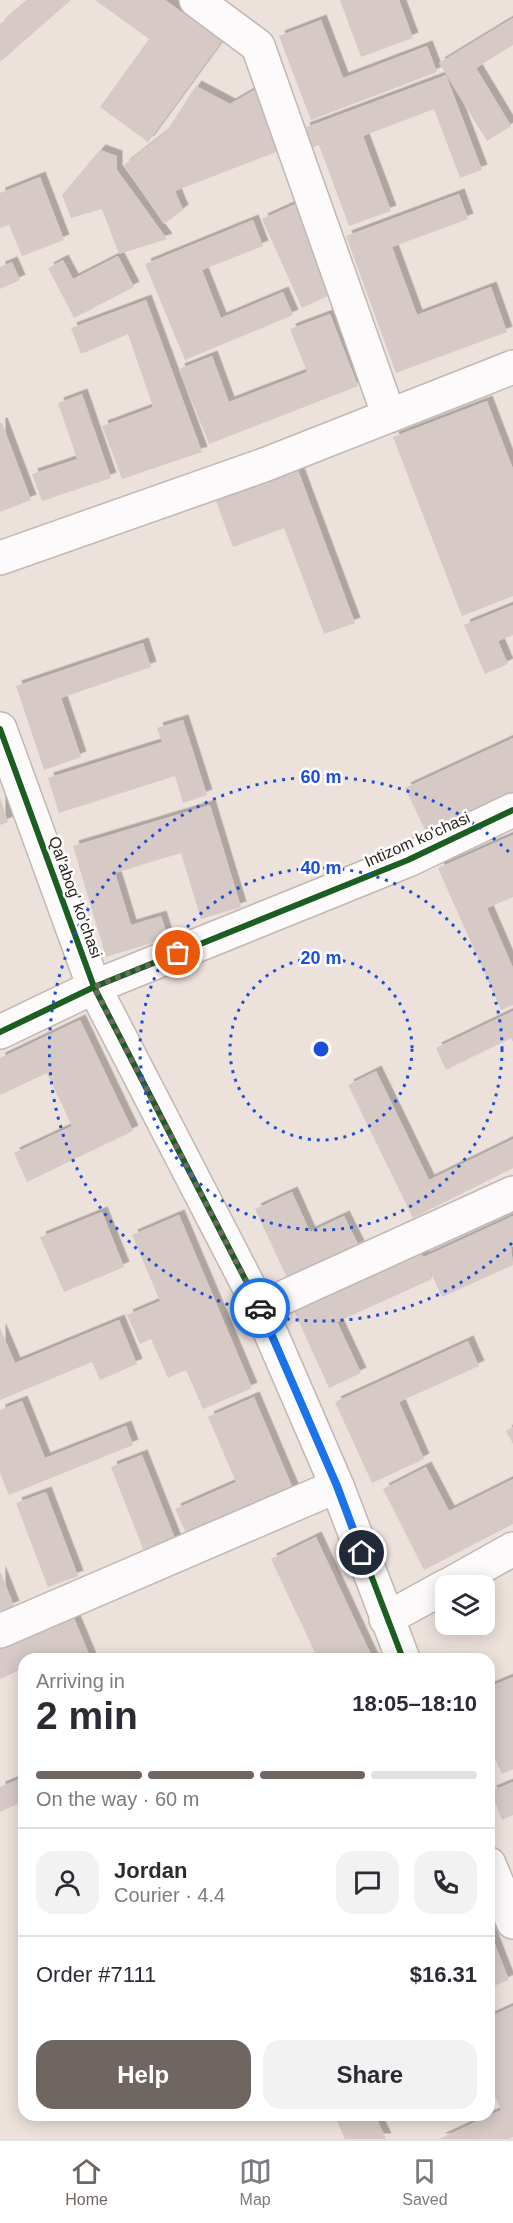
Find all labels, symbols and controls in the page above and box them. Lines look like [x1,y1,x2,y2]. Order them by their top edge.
text: 60 m [300,767,342,787]
street label: Intizom ko'chasi [362,809,472,870]
street label: Qal'abog' ko'chasi [46,834,105,960]
text: 40 m [300,858,342,878]
pin [152,927,203,978]
icon: bag [161,936,194,969]
text: 20 m [300,948,342,968]
centre of rings [311,1039,331,1059]
courier [230,1278,290,1338]
icon: car [244,1292,277,1325]
pin [336,1527,387,1578]
icon: home [345,1536,378,1569]
map controls [435,1575,495,1635]
button: layers [435,1575,495,1635]
text: Arriving in [36,1670,125,1692]
text: 18:05–18:10 [352,1691,477,1716]
text: 2 min [36,1694,138,1737]
text: On the way · 60 m [36,1788,199,1810]
button: person [36,1851,99,1914]
button: chat [336,1851,399,1914]
button: phone [414,1851,477,1914]
text: Jordan [114,1858,187,1883]
text: Courier · 4.4 [114,1884,225,1906]
text: Order #7111 [36,1962,156,1987]
text: $16.31 [410,1962,477,1987]
button: Help [36,2040,251,2109]
button: Share [263,2040,477,2109]
tab: Home [65,2155,108,2209]
tab: Map [239,2155,272,2209]
tab: Saved [402,2155,448,2209]

